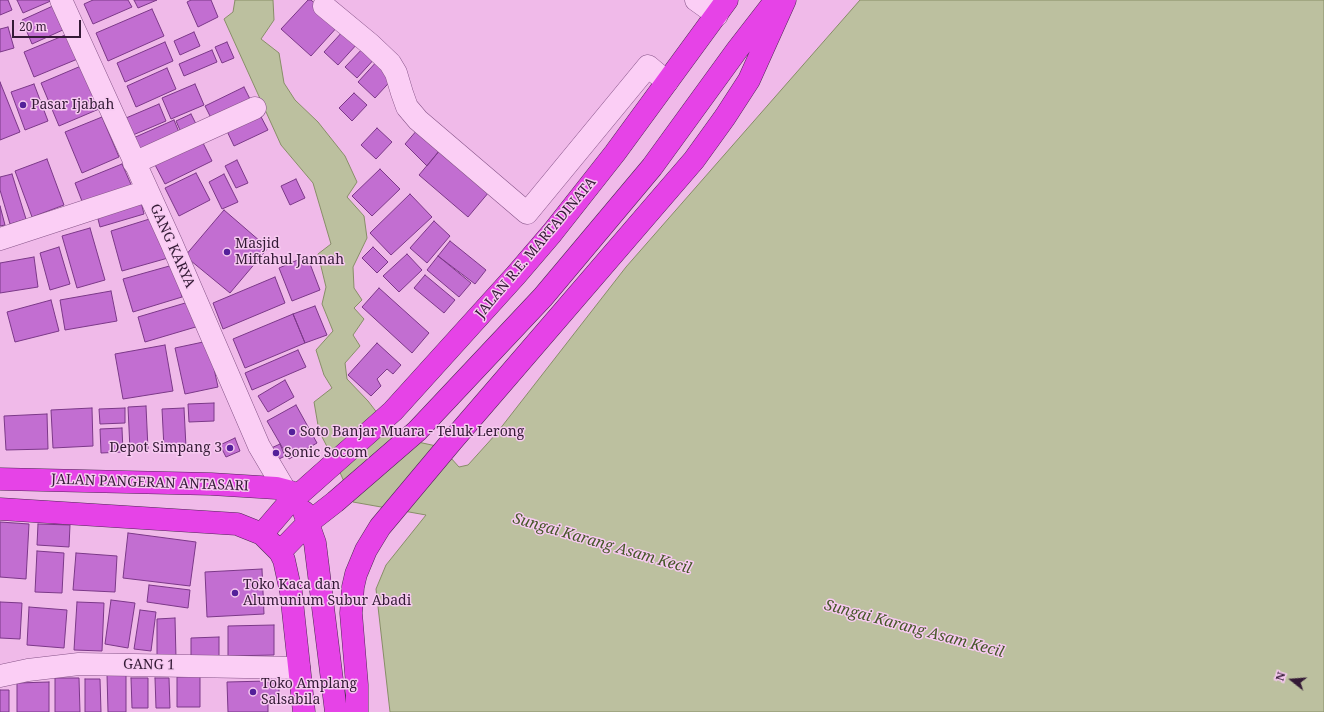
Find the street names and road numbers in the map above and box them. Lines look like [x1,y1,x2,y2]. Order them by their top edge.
street label: JALAN R.E. MARTADINATA [472,174,600,322]
street label: GANG KARYA [146,201,198,291]
street label: JALAN PANGERAN ANTASARI [51,471,249,495]
street label: GANG 1 [123,656,175,674]

